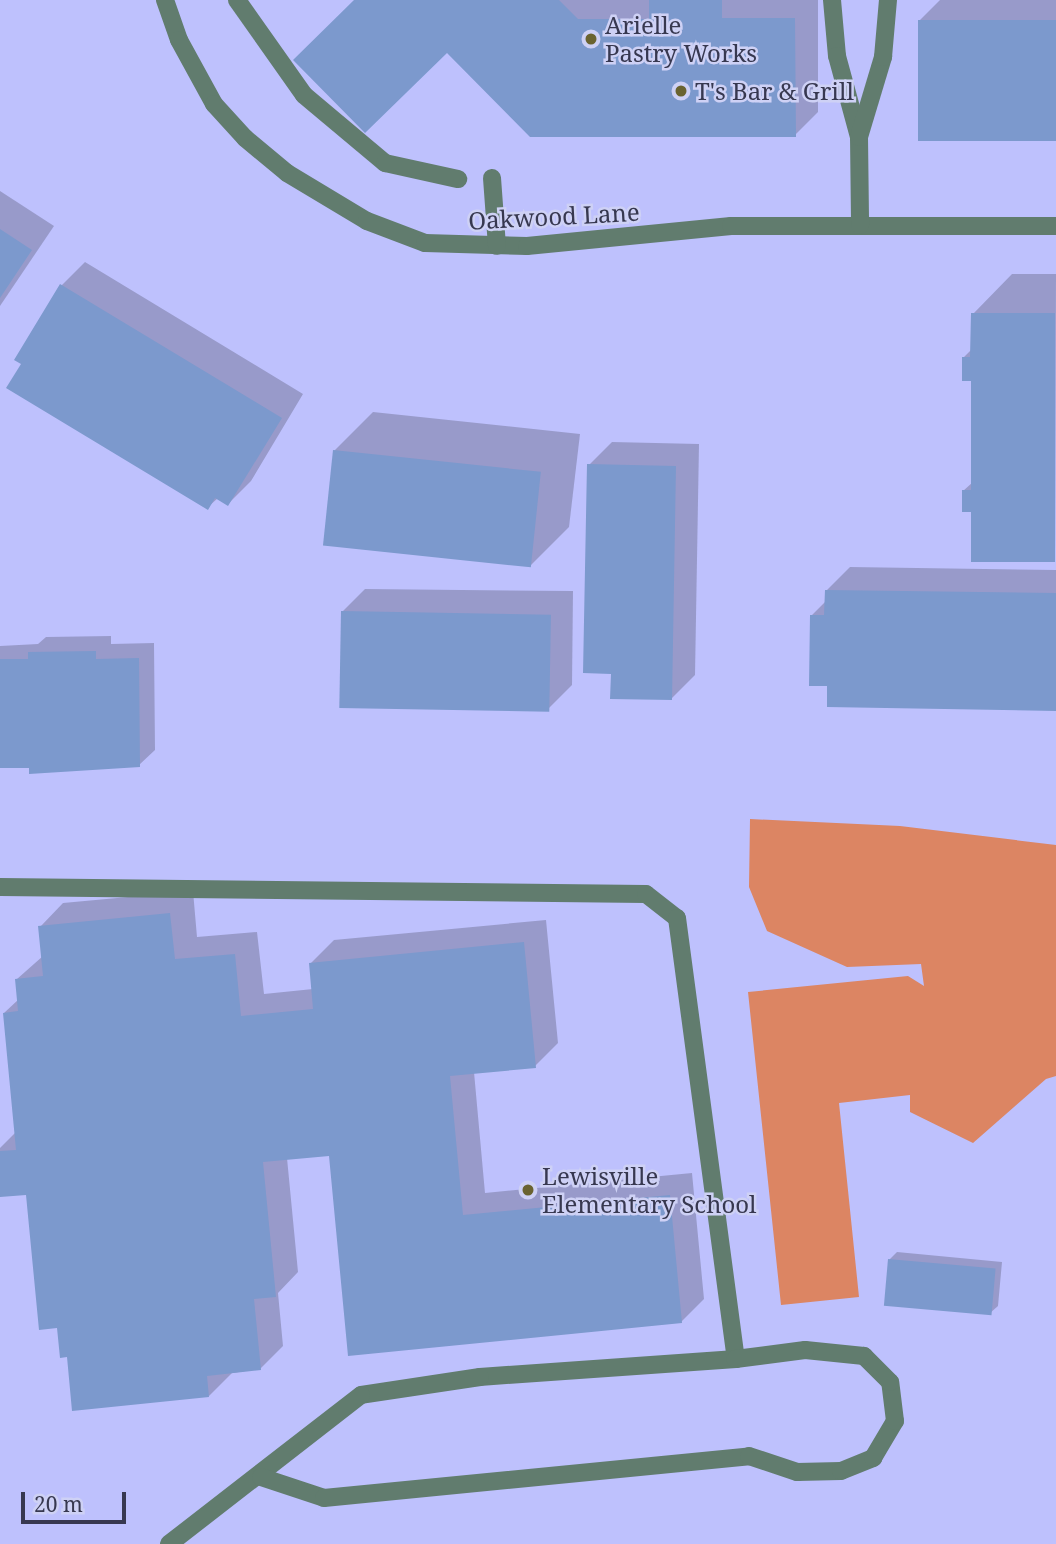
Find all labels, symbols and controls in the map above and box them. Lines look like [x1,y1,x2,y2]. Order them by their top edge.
place label: Arielle Pastry Works [605,11,757,67]
marker: Arielle Pastry Works [583,31,599,47]
place label: T's Bar & Grill [695,77,854,105]
marker: T's Bar & Grill [673,83,689,99]
street label: Oakwood Lane [468,197,640,235]
place label: Lewisville Elementary School [542,1162,757,1218]
marker: Lewisville Elementary School [520,1182,536,1198]
scale bar [24,1478,130,1522]
text: 20 m [34,1490,83,1518]

